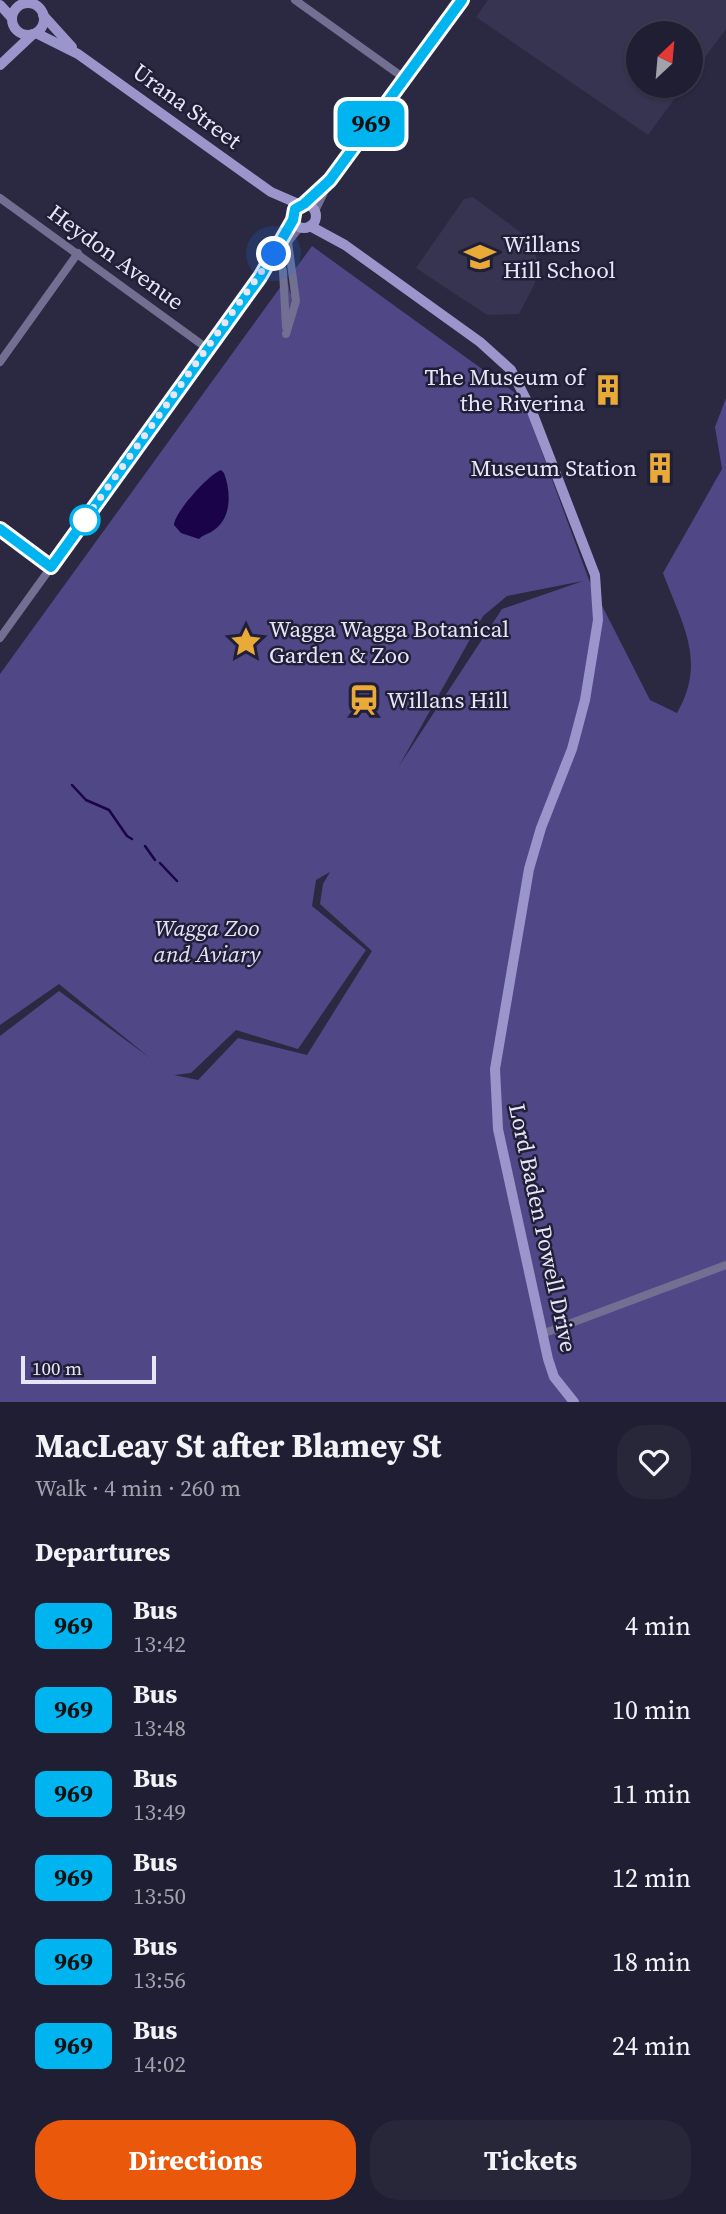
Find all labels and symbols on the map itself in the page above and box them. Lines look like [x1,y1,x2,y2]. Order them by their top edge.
north arrow [626,21,704,98]
street label: Urana Street [126,56,248,157]
line badge: 969 [331,101,411,147]
street label: Heydon Avenue [41,197,191,317]
place label: Willans Hill School [503,228,616,286]
your location [256,236,291,271]
school or university icon: Willans Hill School [463,240,497,274]
place label: The Museum of the Riverina [425,361,587,419]
building icon: The Museum of the Riverina [591,373,625,407]
building icon: Museum Station [643,451,677,485]
place label: Museum Station [471,452,637,484]
unlabelled marker [70,505,100,535]
place label: Wagga Wagga Botanical Garden & Zoo [269,613,509,671]
place icon: Wagga Wagga Botanical Garden & Zoo [229,625,263,659]
station icon: Willans Hill [347,683,381,717]
place label: Willans Hill [387,684,509,716]
park label: Wagga Zoo and Aviary [154,912,261,970]
street label: Lord Baden Powell Drive [501,1101,585,1355]
scale bar [21,1353,156,1385]

